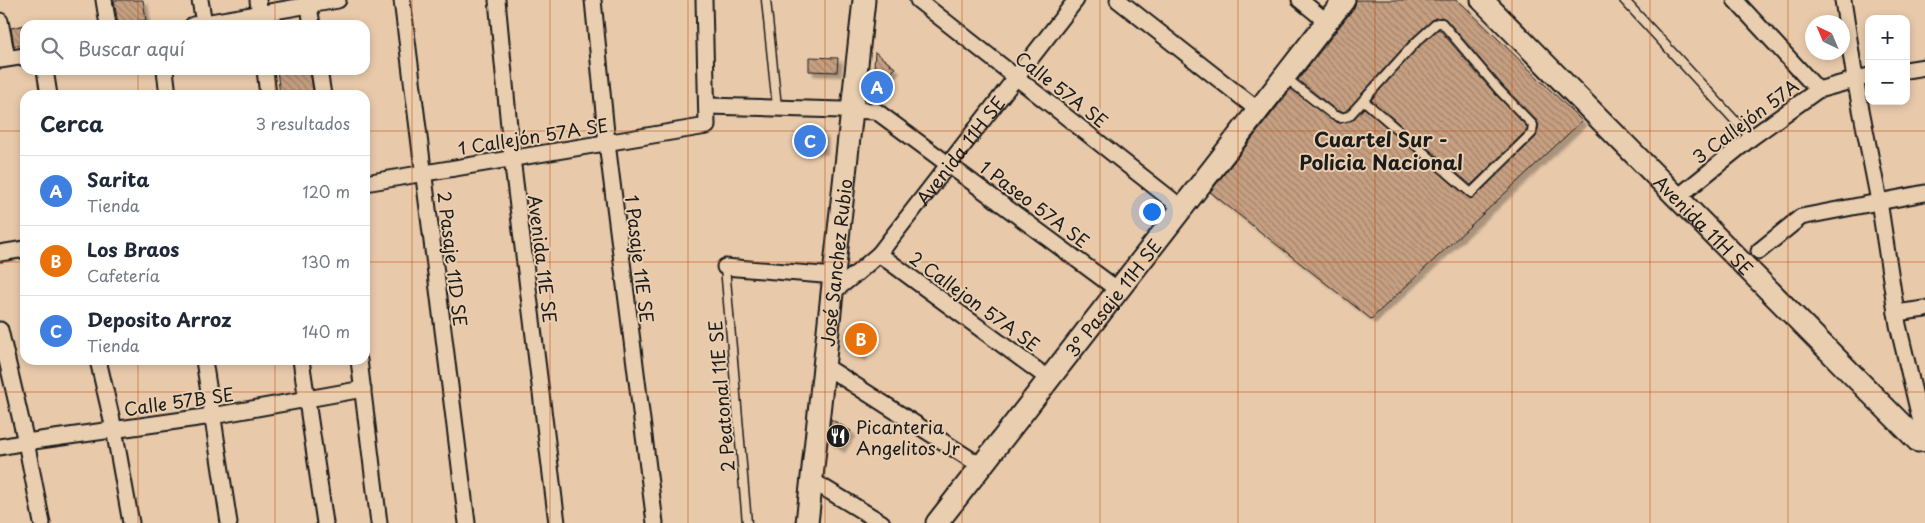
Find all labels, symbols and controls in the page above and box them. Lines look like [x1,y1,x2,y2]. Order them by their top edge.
north arrow [1805,15,1850,60]
map controls [1865,15,1910,105]
button: + [1865,15,1910,60]
search box [20,20,370,75]
icon: search [38,34,66,62]
text: Buscar aquí [78,34,185,62]
street label: Calle 57A SE [1010,44,1114,134]
button: − [1865,60,1910,105]
pin: A [861,68,893,106]
street label: 3 Callejón 57A [1686,72,1804,170]
street label: Avenida 11H SE [909,90,1011,210]
text: Cerca [40,107,104,139]
text: 3 resultados [255,111,350,135]
street label: 1 Callejón 57A SE [456,111,610,161]
pin: C [794,122,826,160]
district label: Cuartel Sur - Policia Nacional [1299,124,1463,177]
street label: 1 Paseo 57A SE [975,154,1095,254]
text: Sarita [87,165,150,193]
street label: Avenida 11H SE [1648,168,1760,281]
street label: José Sanchez Rubio [813,177,858,348]
text: A [50,179,62,203]
text: 120 m [303,179,350,203]
street label: 2 Pasaje 11D SE [431,190,475,328]
text: Tienda [87,193,140,217]
street label: Avenida 11E SE [522,193,564,325]
street label: 1 Pasaje 11E SE [619,193,661,325]
your location [1139,199,1165,225]
street label: 3° Pasaje 11H SE [1058,232,1167,362]
text: Los Braos [87,235,179,263]
street label: 2 Callejon 57A SE [904,244,1046,358]
text: B [51,249,61,273]
text: 130 m [302,249,350,273]
text: Cafetería [87,263,160,287]
text: Deposito Arroz [87,305,232,333]
text: C [50,319,62,343]
text: 140 m [302,319,350,343]
street label: 2 Peatonal 11E SE [701,319,741,473]
pin: B [845,320,877,358]
text: Tienda [87,333,140,357]
street label: Calle 57B SE [122,380,236,422]
place label: Picanteria Angelitos Jr [856,413,960,461]
restaurant icon: Picanteria Angelitos Jr [825,423,851,449]

